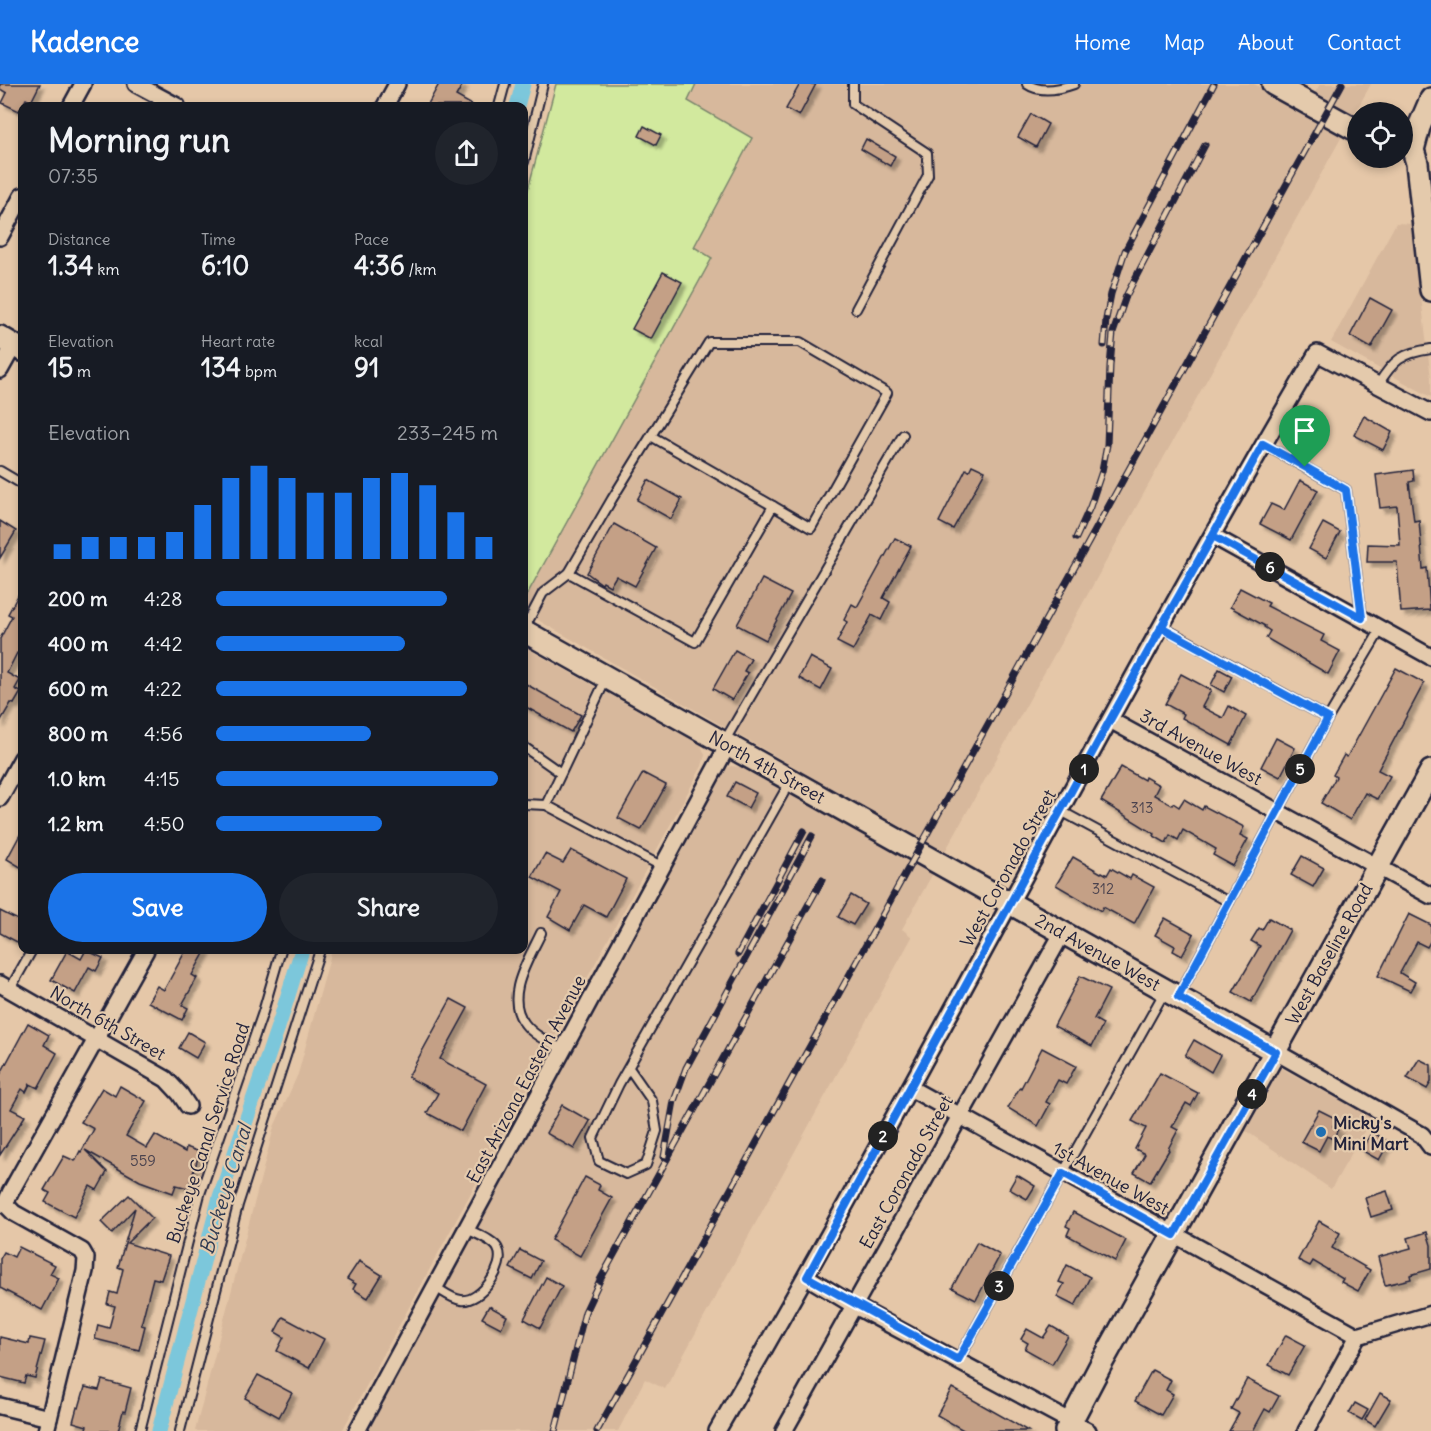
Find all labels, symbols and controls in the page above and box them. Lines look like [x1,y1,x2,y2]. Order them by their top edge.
text: Kadence [30,24,139,60]
text: Home [1074,29,1131,56]
text: Map [1164,29,1205,56]
text: About [1238,29,1294,56]
text: Contact [1327,29,1401,56]
map controls [1347,102,1413,168]
button: locate [1347,102,1413,168]
text: Morning run [48,119,230,161]
button: share [435,122,498,185]
text: 07:35 [48,163,98,188]
text: Distance [48,229,110,249]
text: Time [201,229,236,249]
text: Pace [354,229,389,249]
text: 1.34 [48,249,94,282]
text: 6:10 [201,249,249,282]
text: 4:36 [354,249,405,282]
text: km [94,259,120,279]
text: /km [405,259,437,279]
text: Elevation [48,331,114,351]
text: Heart rate [201,331,275,351]
text: kcal [354,331,383,351]
text: 15 [48,351,73,384]
text: 134 [201,351,241,384]
text: 91 [354,351,379,384]
text: m [73,361,91,381]
text: bpm [241,361,277,381]
pin [1279,405,1330,467]
icon: arrive [1288,414,1321,447]
text: Elevation [48,420,130,445]
text: 233–245 m [397,420,498,445]
pin: 6 [1255,552,1285,582]
text: 6 [1265,557,1275,577]
text: 200 m [48,586,108,611]
text: 4:28 [144,586,183,611]
text: 400 m [48,631,108,656]
text: 4:42 [144,631,183,656]
text: 600 m [48,676,108,701]
text: 4:22 [144,676,182,701]
street label: 3rd Avenue West [1136,704,1266,790]
text: 800 m [48,721,108,746]
text: 4:56 [144,721,183,746]
street label: North 4th Street [705,726,829,808]
pin: 1 [1069,754,1099,784]
pin: 5 [1285,754,1315,784]
text: 1 [1081,759,1087,779]
text: 5 [1295,759,1305,779]
text: 1.0 km [48,766,106,791]
text: 4:15 [144,766,180,791]
street label: West Coronado Street [955,785,1061,951]
house number: 313 [1131,798,1153,817]
text: 1.2 km [48,811,104,836]
text: 4:50 [144,811,185,836]
button: Save [48,873,267,942]
button: Share [279,873,498,942]
house number: 312 [1092,879,1114,898]
street label: West Baseline Road [1280,879,1378,1029]
street label: 2nd Avenue West [1031,908,1165,996]
street label: East Arizona Eastern Avenue [461,971,591,1187]
street label: North 6th Street [46,981,170,1065]
street label: Buckeye Canal Service Road [162,1020,254,1246]
pin: 4 [1237,1079,1267,1109]
text: 4 [1247,1084,1257,1104]
street label: East Coronado Street [854,1091,958,1253]
place label: Micky's Mini Mart [1333,1111,1409,1155]
water label: Buckeye Canal [194,1121,256,1257]
pin: 2 [868,1121,898,1151]
marker: Micky's Mini Mart [1314,1125,1328,1139]
text: 2 [879,1126,887,1146]
street label: 1st Avenue West [1049,1136,1173,1220]
house number: 559 [130,1151,156,1170]
pin: 3 [984,1271,1014,1301]
text: 3 [994,1276,1004,1296]

